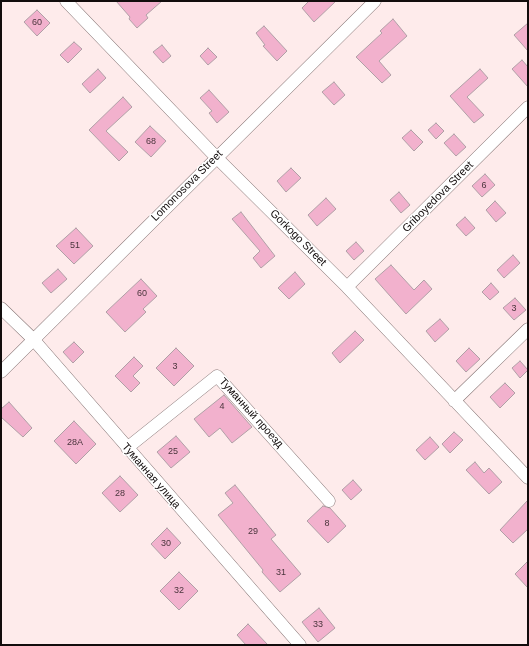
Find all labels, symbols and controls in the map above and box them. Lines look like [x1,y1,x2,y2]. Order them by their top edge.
house number: 60 [32,18,42,28]
house number: 68 [146,137,156,147]
street label: Lomonosova Street [149,148,225,224]
street label: Griboyedova Street [400,159,476,235]
house number: 6 [481,181,487,191]
street label: Gorkogo Street [267,207,329,269]
house number: 51 [70,241,80,251]
house number: 60 [137,289,147,299]
house number: 3 [511,304,517,314]
house number: 3 [172,362,178,372]
street label: Туманный проезд [216,375,286,451]
house number: 4 [219,402,225,412]
house number: 28А [67,438,83,448]
street label: Туманная улица [119,440,183,512]
house number: 25 [168,447,178,457]
house number: 28 [115,489,125,499]
house number: 8 [324,519,330,529]
house number: 29 [248,527,258,537]
house number: 30 [161,539,171,549]
house number: 31 [276,568,286,578]
house number: 32 [174,586,184,596]
house number: 33 [313,620,323,630]

